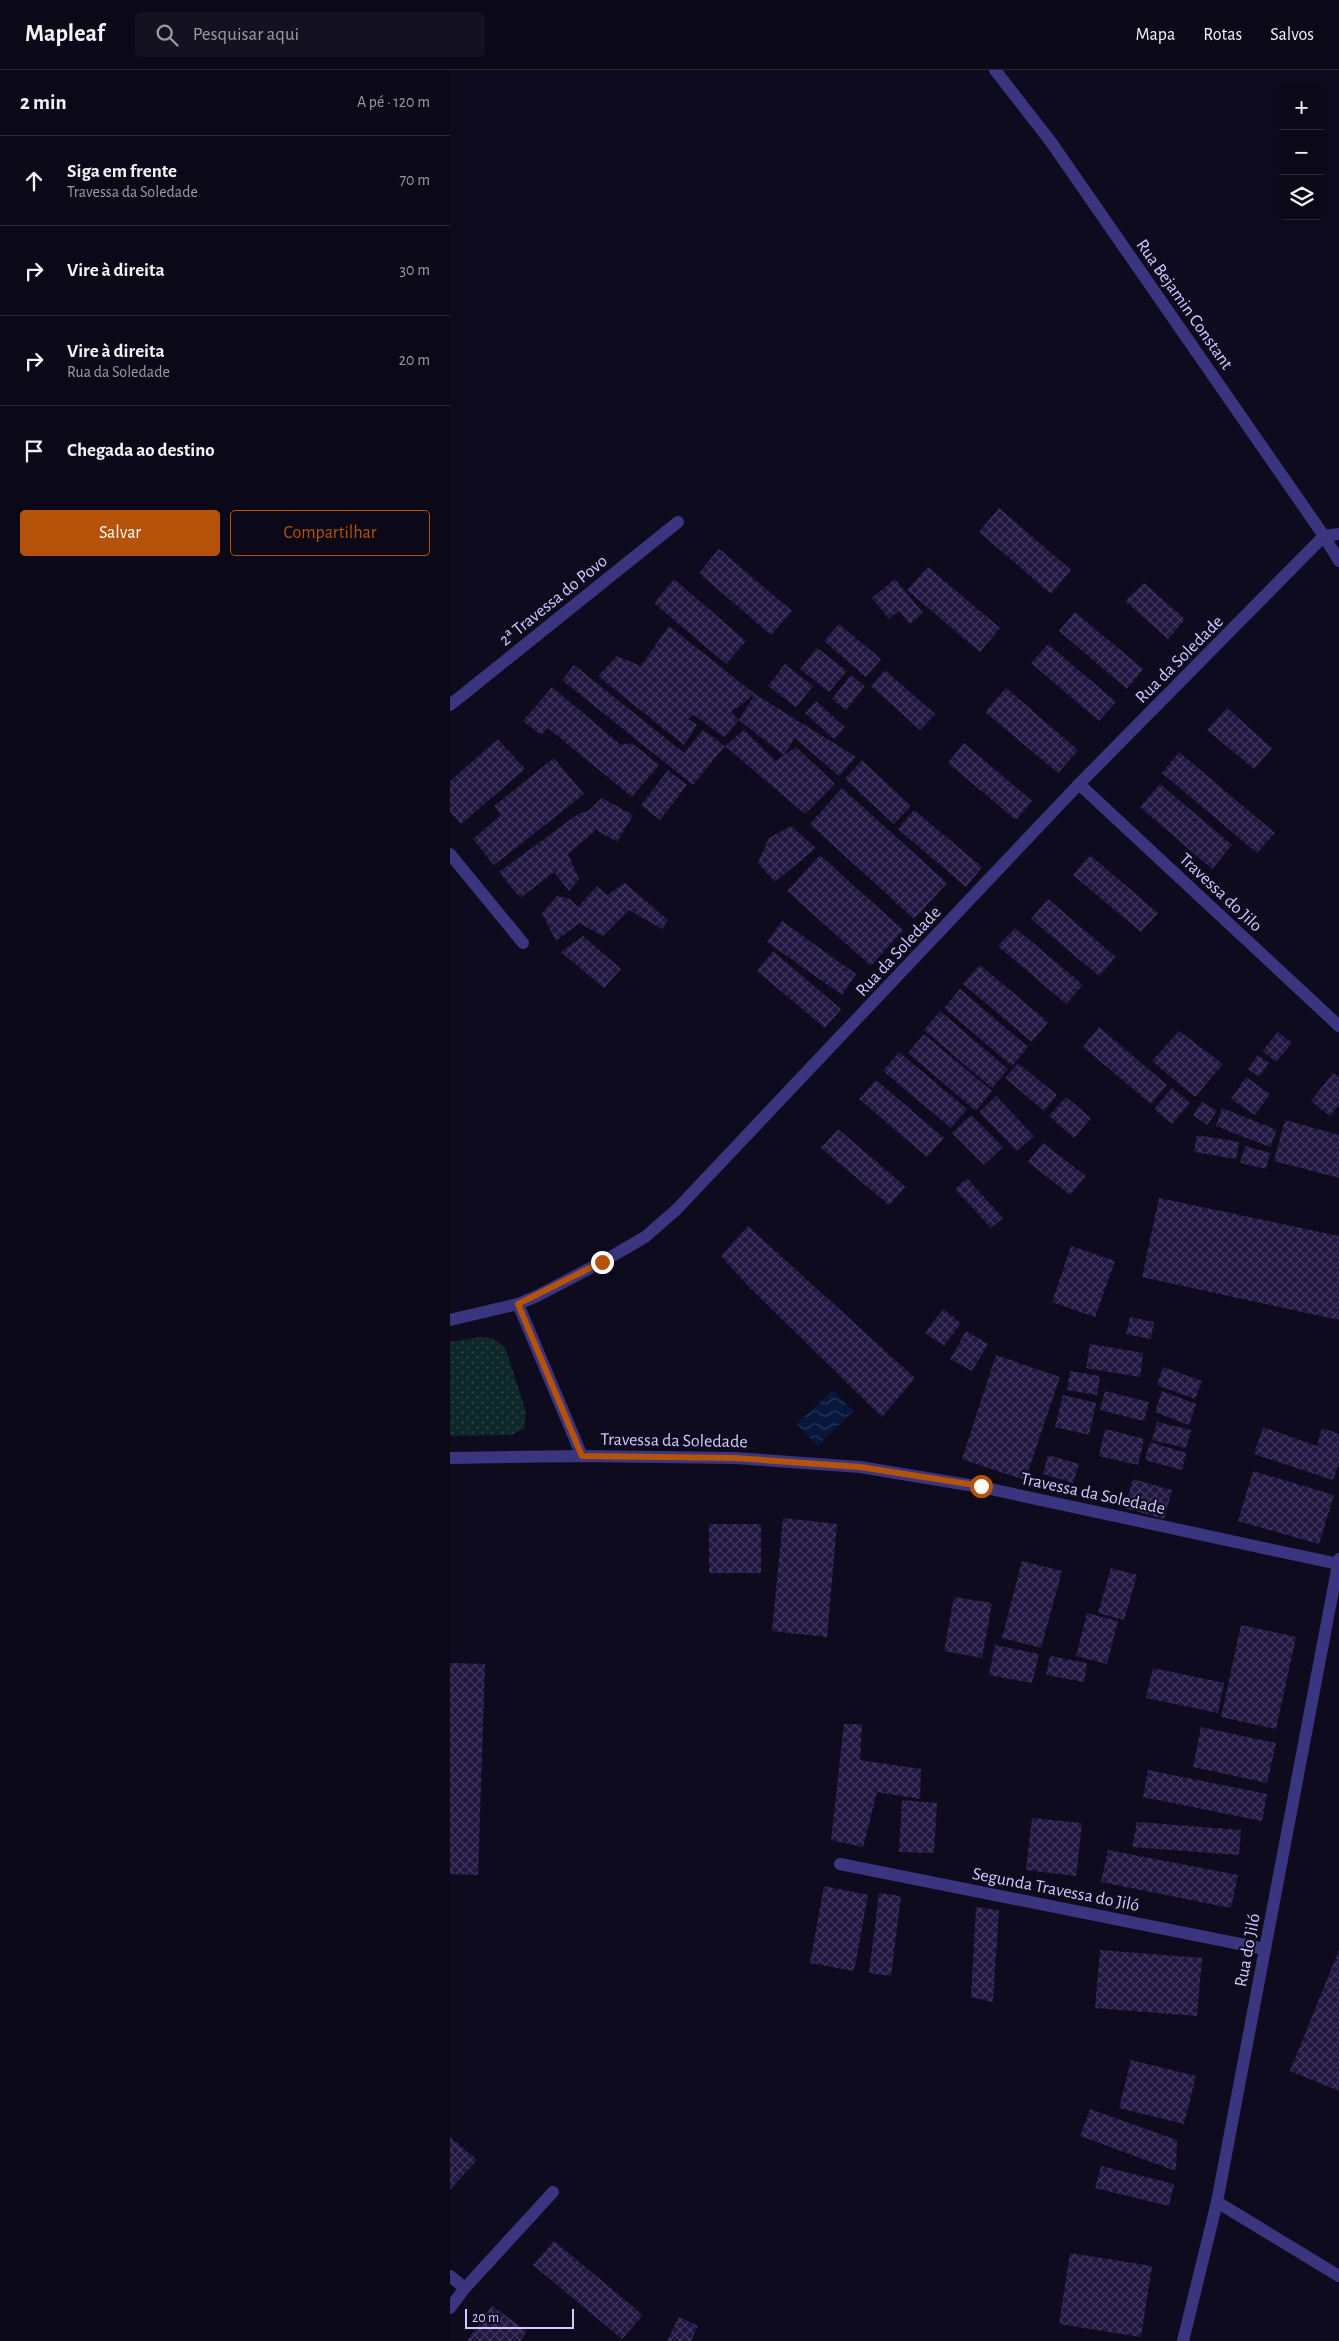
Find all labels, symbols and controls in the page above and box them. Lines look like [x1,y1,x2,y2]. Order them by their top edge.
search box [135,12,485,57]
icon: search [153,21,181,49]
text: Mapleaf [25,22,105,46]
text: Pesquisar aqui [193,25,299,44]
text: Mapa [1136,26,1175,44]
text: Rotas [1203,26,1242,44]
text: Salvos [1270,26,1314,44]
map controls [1279,85,1324,220]
button: + [1279,85,1324,130]
text: 2 min [20,92,67,113]
text: A pé · 120 m [357,94,430,110]
button: − [1279,130,1324,175]
text: Siga em frente [67,162,177,181]
icon: ahead [20,167,48,195]
text: 70 m [399,172,430,188]
button: layers [1279,175,1324,220]
text: Travessa da Soledade [67,184,198,200]
street label: Rua Bejamin Constant [1133,236,1236,373]
icon: right [20,257,48,285]
text: Vire à direita [67,261,165,280]
text: 30 m [400,262,430,278]
text: Vire à direita [67,342,165,361]
icon: right [20,347,48,375]
text: 20 m [399,352,430,368]
text: Rua da Soledade [67,364,170,380]
icon: arrive [20,437,48,465]
text: Chegada ao destino [67,441,215,460]
button: Salvar [20,510,220,556]
button: Compartilhar [230,510,430,556]
street label: 2ª Travessa do Povo [496,552,611,650]
street label: Rua da Soledade [1132,612,1227,707]
street label: Travessa do Jilo [1175,850,1265,936]
street label: Rua da Soledade [853,903,945,1000]
route end [591,1251,614,1274]
street label: Travessa da Soledade [600,1431,748,1451]
street label: Travessa da Soledade [1019,1470,1167,1518]
route start [970,1475,993,1498]
street label: Segunda Travessa do Jiló [971,1865,1141,1915]
street label: Rua do Jiló [1232,1912,1264,1988]
scale bar [465,2306,574,2329]
text: 20 m [472,2311,499,2325]

